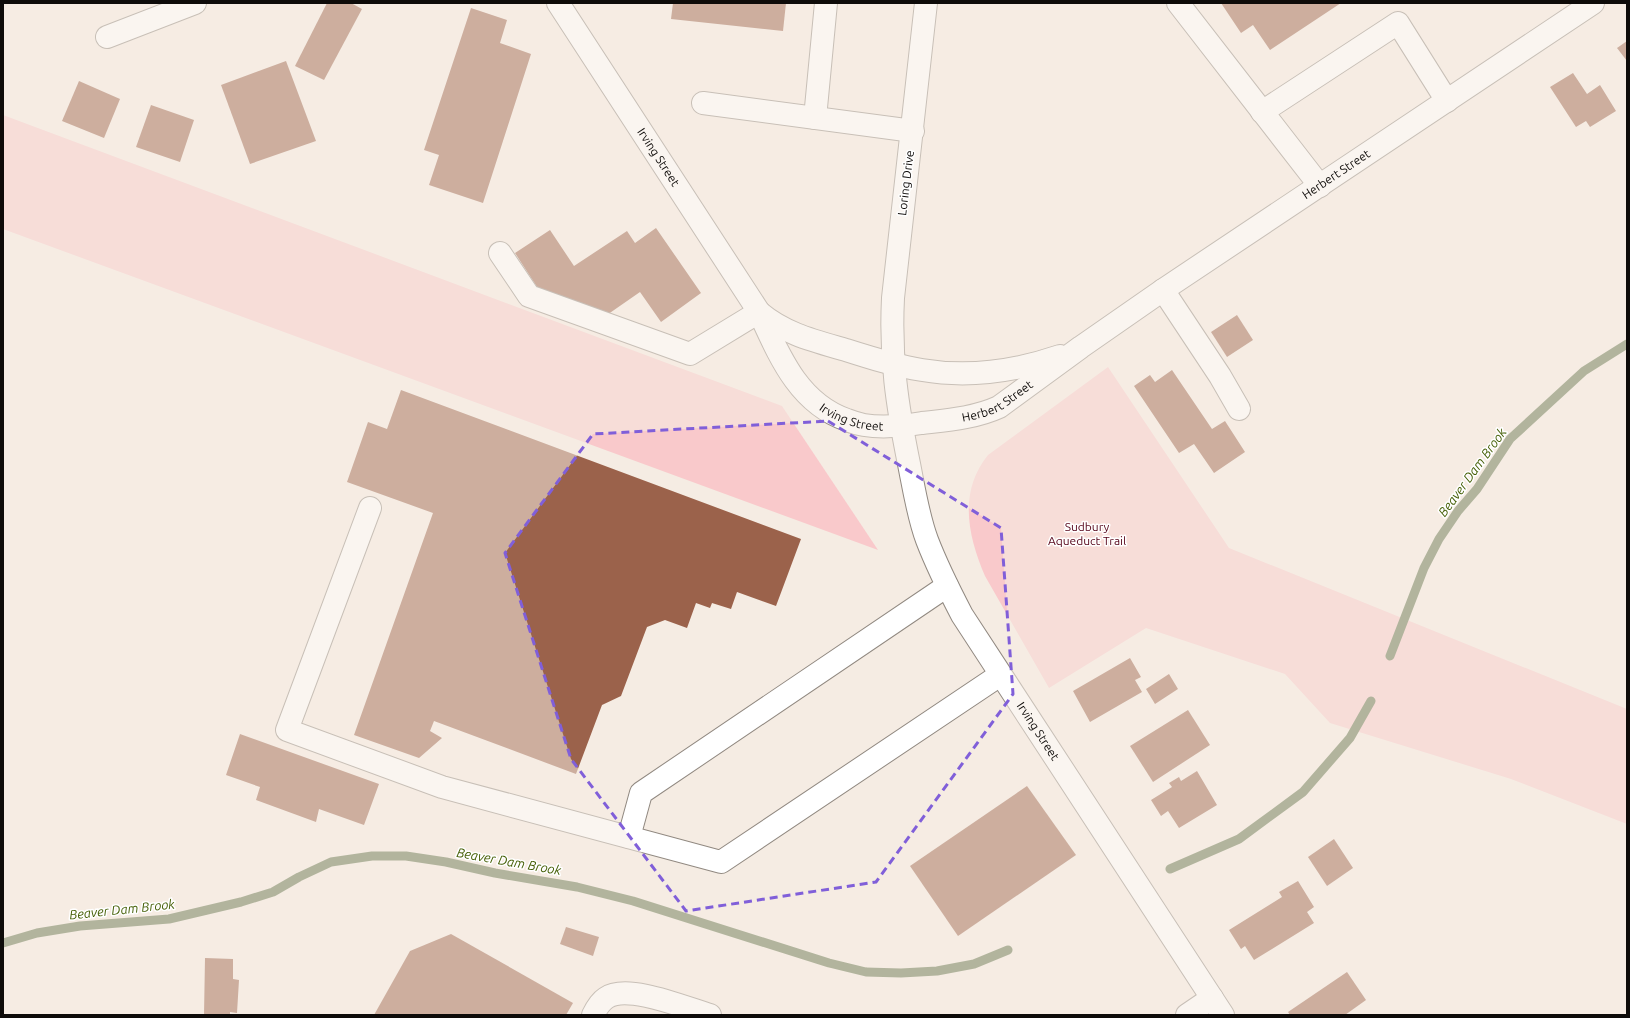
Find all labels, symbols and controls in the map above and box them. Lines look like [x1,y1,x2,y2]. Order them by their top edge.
street label: Irving Street [635,125,683,189]
street label: Herbert Street [1300,147,1373,201]
street label: Loring Drive [895,150,916,216]
street label: Herbert Street [961,377,1035,424]
street label: Irving Street [817,401,884,433]
water label: Beaver Dam Brook [1435,425,1509,519]
park label: Sudbury Aqueduct Trail [1048,520,1126,547]
street label: Irving Street [1015,700,1062,763]
water label: Beaver Dam Brook [456,845,563,877]
water label: Beaver Dam Brook [69,896,176,922]

